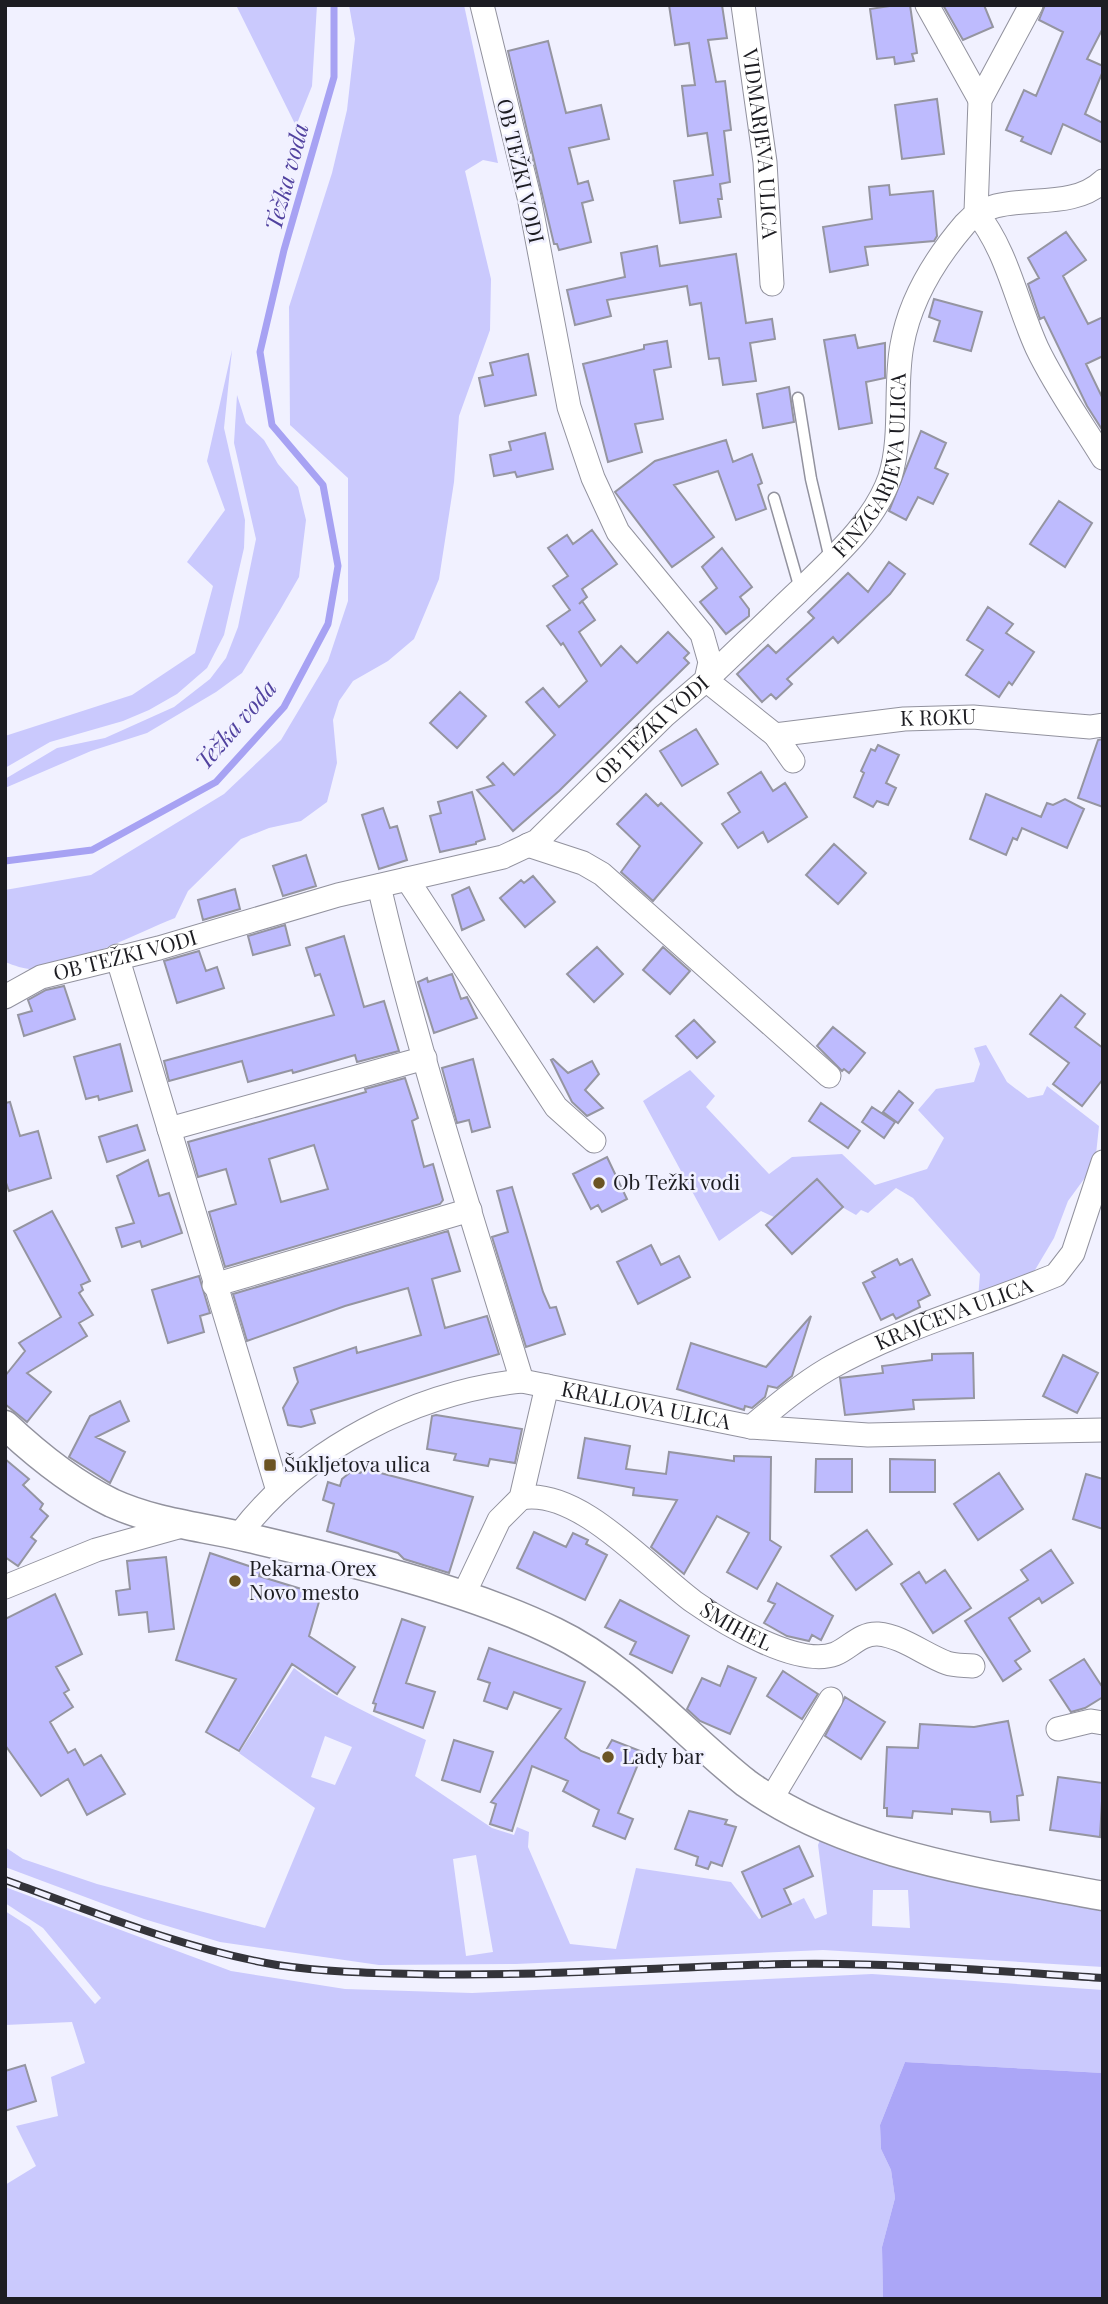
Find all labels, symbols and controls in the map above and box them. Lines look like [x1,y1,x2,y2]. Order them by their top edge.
street label: VIDMARJEVA ULICA [737,46,785,241]
street label: OB TEŽKI VODI [492,96,552,245]
water label: Težka voda [256,119,315,234]
street label: FINŽGARJEVA ULICA [825,372,911,562]
street label: OB TEŽKI VODI [587,668,714,789]
water label: Težka voda [187,672,283,776]
street label: K ROKU [899,701,976,731]
street label: OB TEŽKI VODI [50,922,200,986]
place label: Ob Težki vodi [613,1167,740,1195]
marker: Ob Težki vodi [591,1175,607,1191]
street label: KRAJČEVA ULICA [870,1269,1037,1355]
street label: KRALLOVA ULICA [559,1373,734,1435]
place label: Šukljetova ulica [284,1449,431,1477]
marker: Šukljetova ulica [262,1457,278,1473]
place label: Pekarna Orex Novo mesto [249,1553,377,1605]
marker: Pekarna Orex Novo mesto [227,1573,243,1589]
street label: ŠMIHEL [696,1594,777,1656]
place label: Lady bar [622,1741,705,1769]
marker: Lady bar [600,1749,616,1765]

